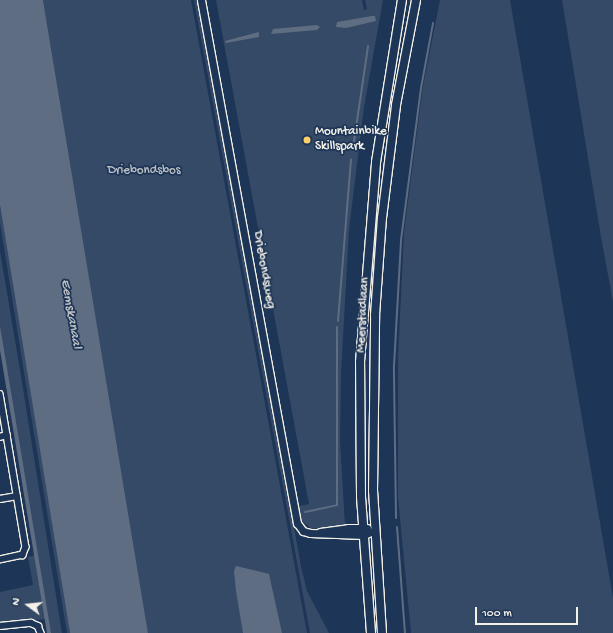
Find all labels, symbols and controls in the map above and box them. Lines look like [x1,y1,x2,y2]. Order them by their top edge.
place label: Mountainbike Skillspark [315,125,387,156]
marker: Mountainbike Skillspark [302,135,312,145]
park label: Driebondsbos [107,163,181,179]
street label: Driebondsweg [248,230,278,310]
street label: Meerstadlaan [354,277,374,353]
water label: Eemskanaal [56,278,84,350]
north arrow [8,585,48,625]
text: N [10,597,23,607]
scale bar [477,599,580,625]
text: 100 m [482,607,512,621]

